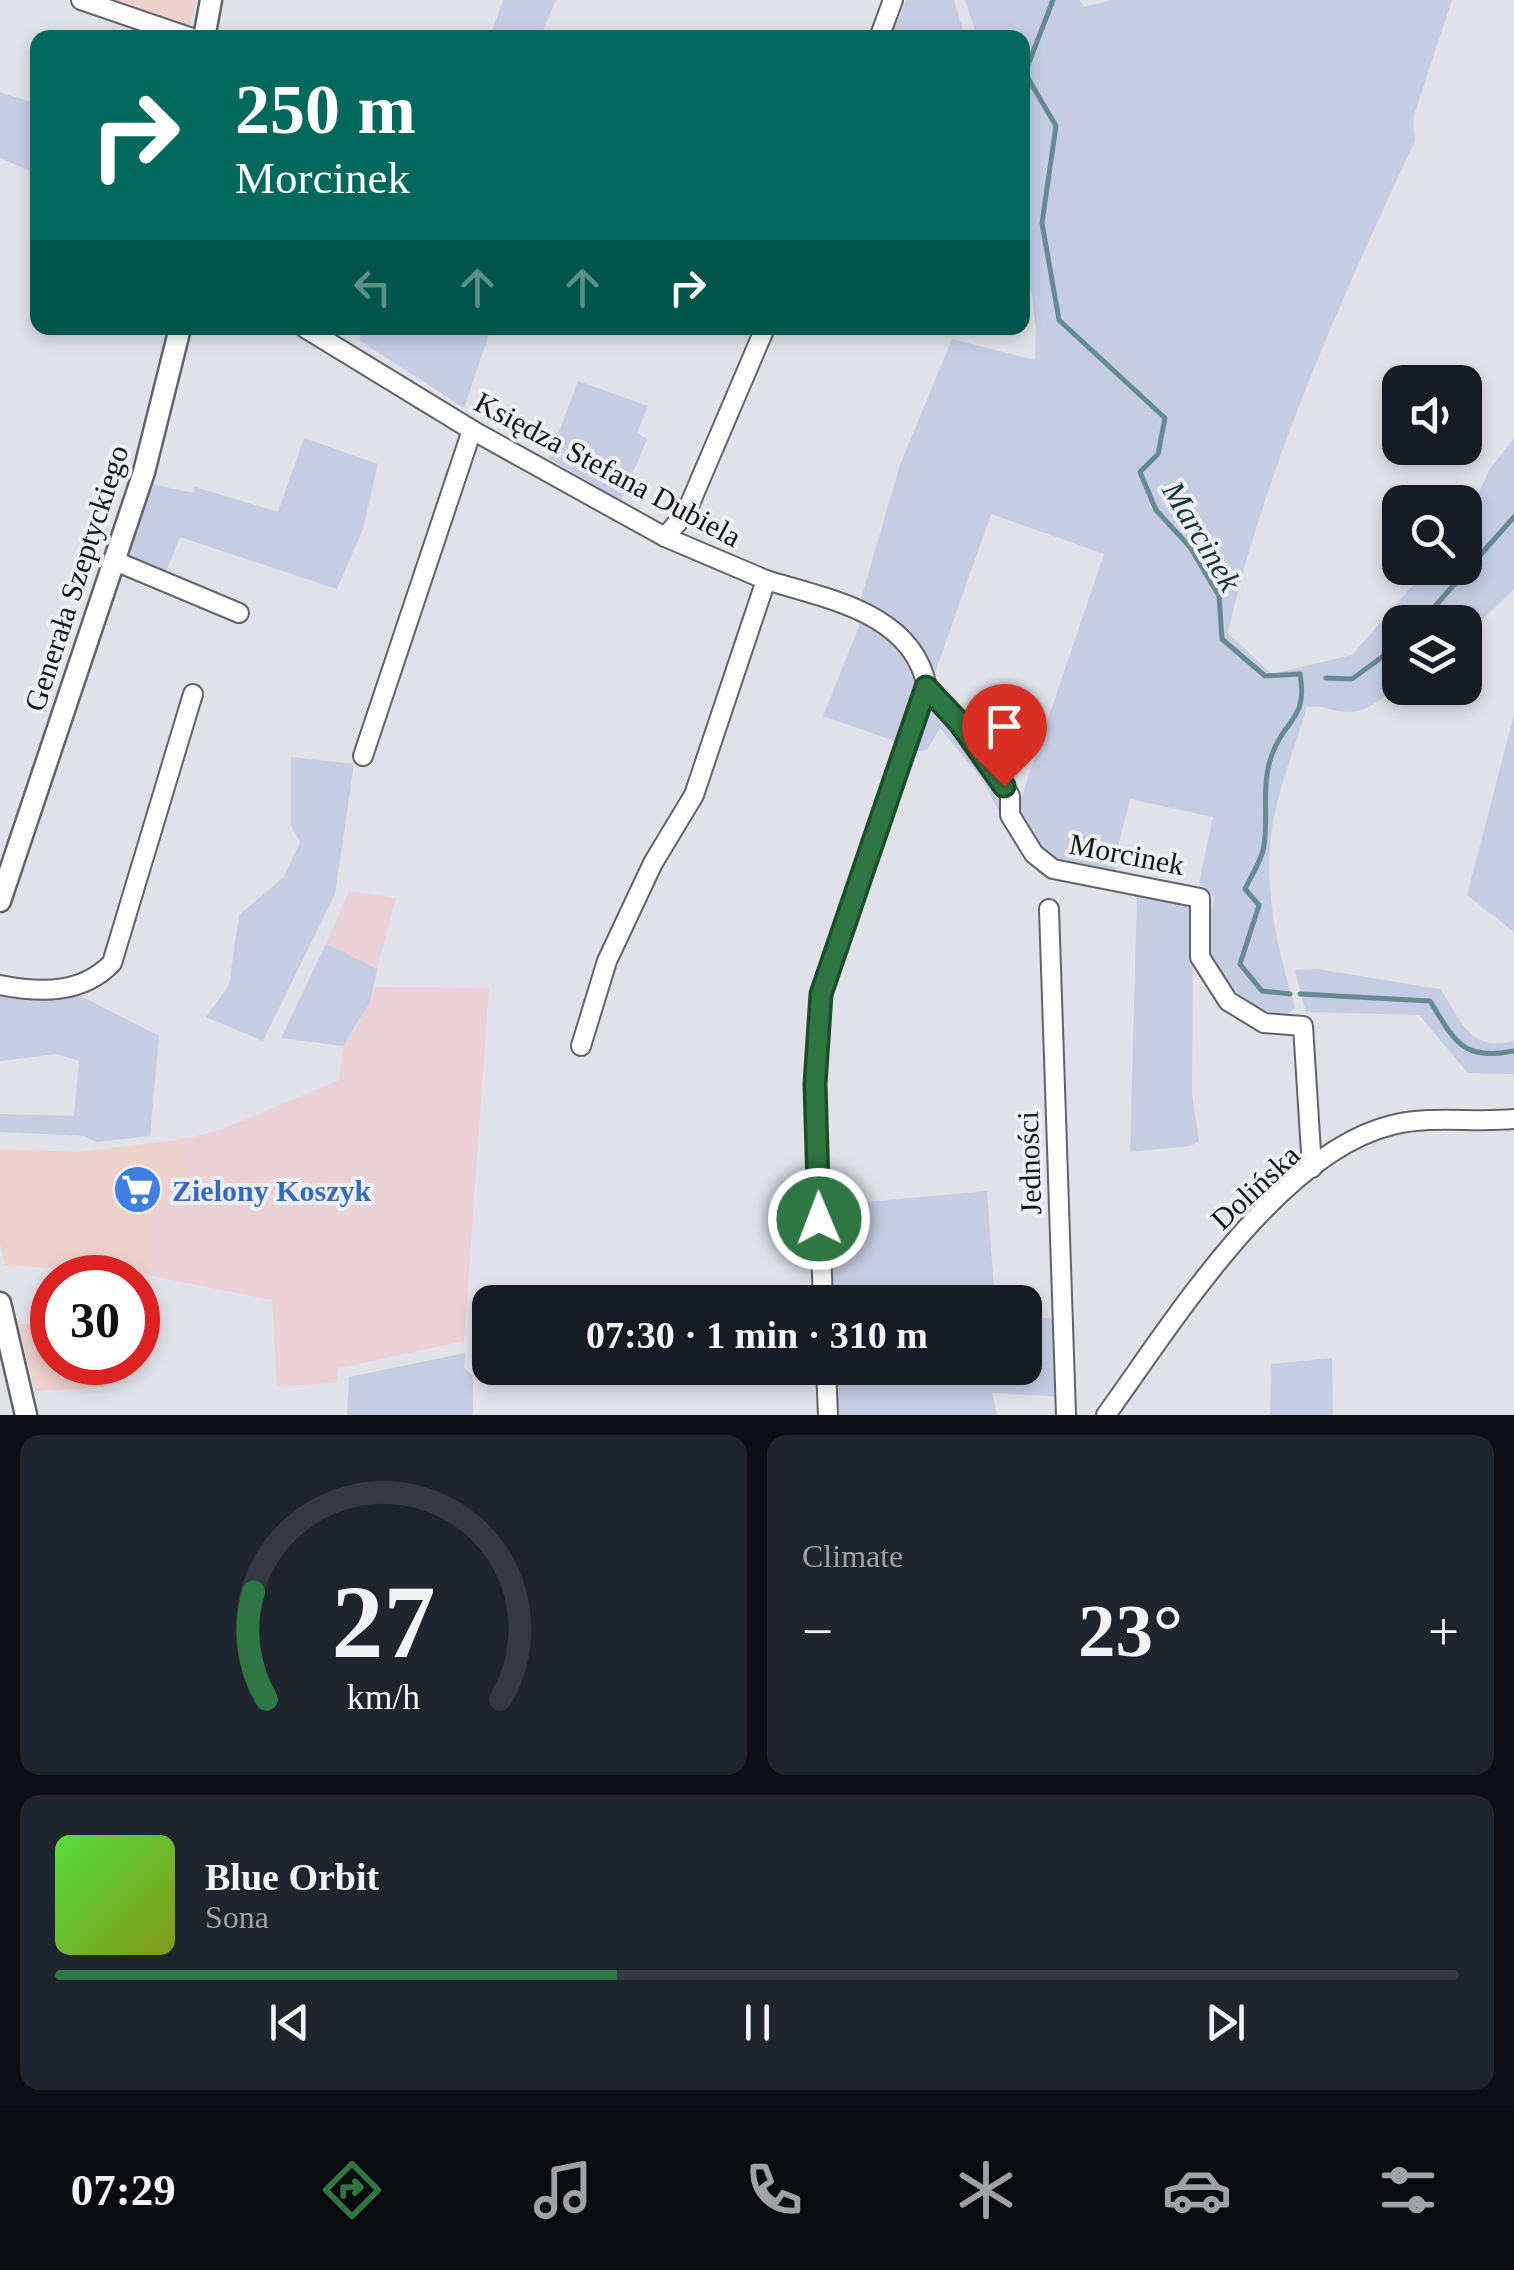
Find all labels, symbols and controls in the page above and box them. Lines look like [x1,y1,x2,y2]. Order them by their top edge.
icon: right [70,70,200,200]
text: 250 m [235,71,416,148]
text: Morcinek [235,153,410,203]
icon: left [345,260,400,315]
icon: ahead [450,260,505,315]
icon: ahead [555,260,610,315]
icon: right [660,260,715,315]
map controls [1382,365,1482,705]
button: sound [1382,365,1482,465]
street label: Księdza Stefana Dubiela [469,385,747,553]
street label: Generała Szeptyckiego [17,441,135,715]
water label: Marcinek [1155,474,1249,598]
button: search [1382,485,1482,585]
button: layers [1382,605,1482,705]
pin [962,684,1047,787]
icon: arrive [977,699,1032,754]
street label: Morcinek [1067,827,1187,881]
street label: Jedności [1011,1111,1047,1215]
street label: Dolińska [1204,1138,1306,1236]
supermarket icon: Zielony Koszyk [111,1164,163,1216]
position arrow [767,1167,871,1271]
place label: Zielony Koszyk [172,1174,372,1207]
speed limit sign: 30 [30,1255,160,1385]
text: 07:30 · 1 min · 310 m [586,1314,928,1356]
text: Climate [802,1538,903,1574]
text: 27 [332,1564,436,1679]
text: 23° [1078,1589,1183,1672]
text: − [802,1601,833,1662]
text: + [1428,1601,1459,1662]
text: km/h [347,1677,420,1717]
text: Blue Orbit [205,1856,379,1898]
text: Sona [205,1899,269,1935]
icon: previous [262,1995,317,2050]
icon: pause [730,1995,785,2050]
icon: next [1198,1995,1253,2050]
icon: directions [317,2155,387,2225]
icon: music [528,2155,598,2225]
icon: phone [739,2155,809,2225]
icon: climate [951,2155,1021,2225]
icon: car [1162,2155,1232,2225]
icon: filters [1373,2155,1443,2225]
text: 07:29 [71,2165,176,2215]

